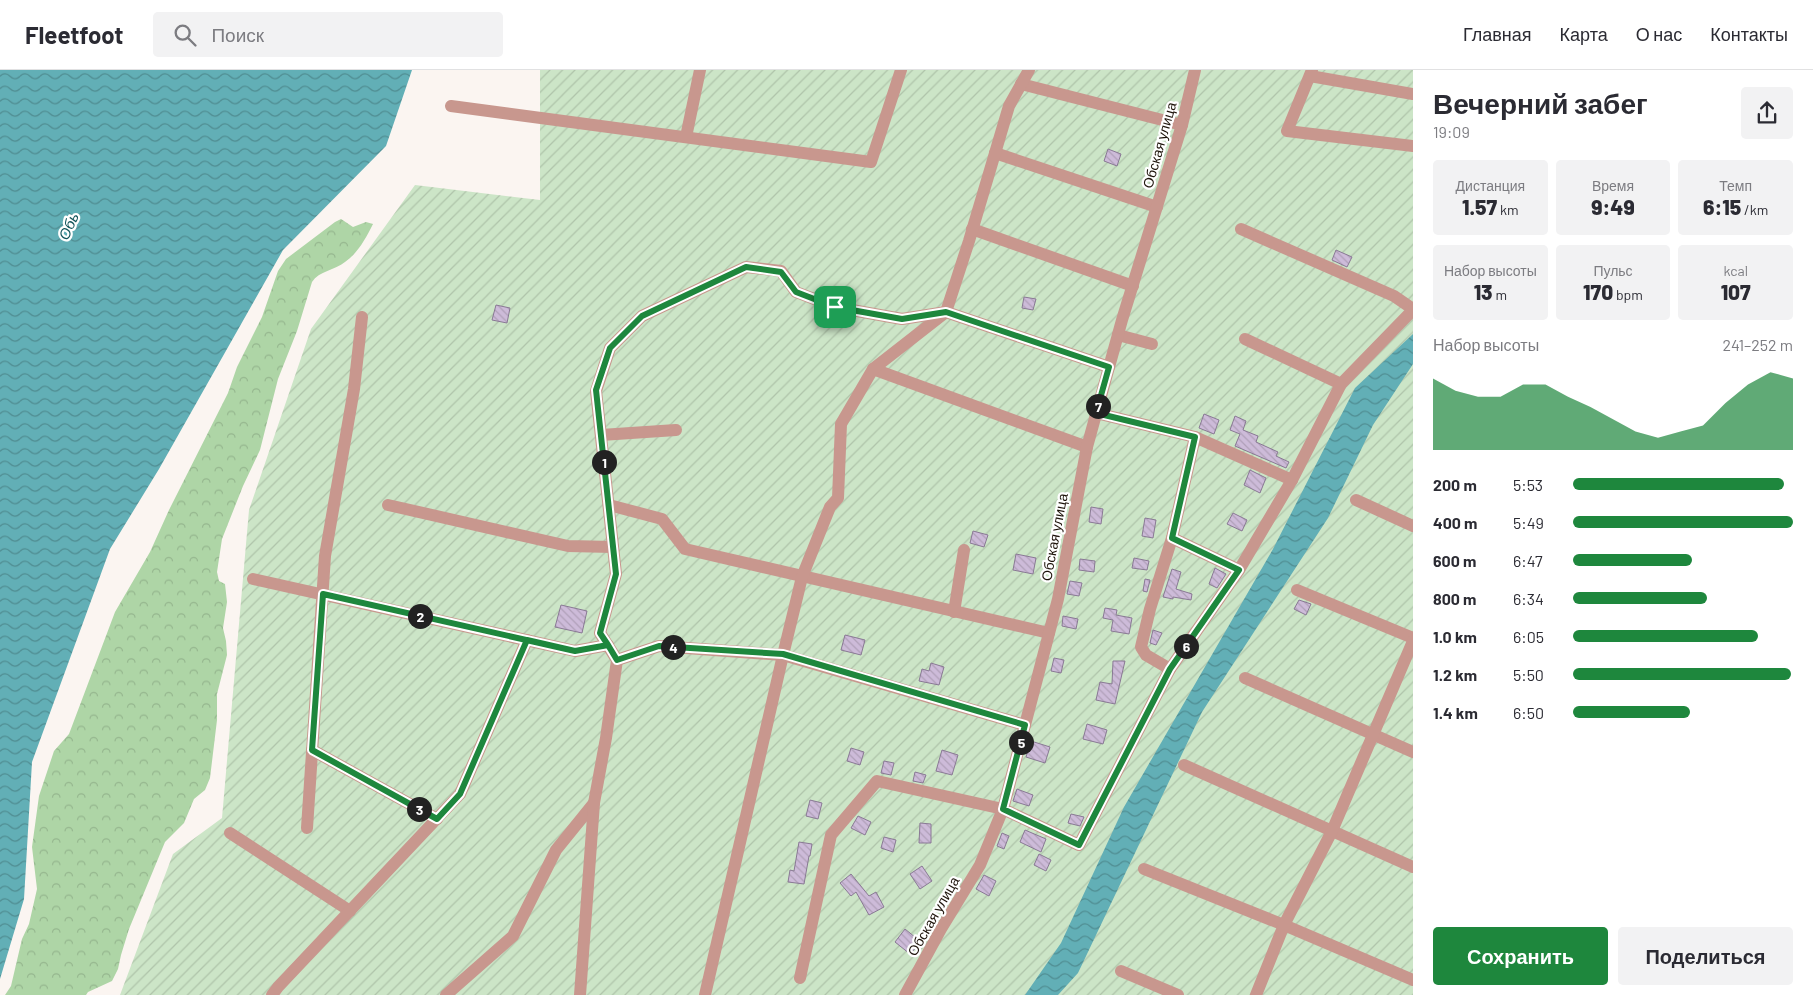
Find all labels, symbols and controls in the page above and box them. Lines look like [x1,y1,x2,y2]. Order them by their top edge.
search box [153,12,503,57]
text: Fleetfoot [25,20,123,49]
icon: search [171,21,199,49]
text: Поиск [211,23,264,46]
text: Главная [1463,23,1532,45]
text: Карта [1560,23,1608,45]
text: О нас [1636,23,1682,45]
text: Контакты [1710,23,1788,45]
text: Вечерний забег [1433,86,1648,120]
button: share [1741,87,1793,139]
street label: Обская улица [1139,100,1179,190]
text: 19:09 [1433,122,1470,141]
text: Дистанция [1456,177,1525,194]
text: Время [1592,177,1634,194]
text: Темп [1719,177,1752,194]
text: 1.57 [1462,194,1497,219]
text: 9:49 [1591,194,1635,219]
text: 6:15 [1703,194,1741,219]
text: km [1497,201,1519,218]
text: /km [1741,201,1768,218]
water label: Обь [54,209,82,242]
text: Набор высоты [1444,262,1537,279]
text: Пульс [1593,262,1633,279]
text: kcal [1723,262,1748,279]
text: 13 [1474,279,1493,304]
text: 170 [1583,279,1613,304]
text: 107 [1721,279,1751,304]
pin [814,286,856,328]
text: m [1493,286,1507,303]
text: bpm [1613,286,1643,303]
icon: arrive [821,293,849,321]
text: Набор высоты [1433,335,1539,354]
text: 241–252 m [1722,335,1793,354]
pin: 7 [1086,394,1110,418]
text: 7 [1095,398,1102,415]
pin: 1 [592,450,616,474]
text: 1 [602,454,607,471]
text: 200 m [1433,475,1477,494]
text: 5:53 [1513,475,1543,494]
street label: Обская улица [1037,492,1071,582]
text: 400 m [1433,513,1477,532]
text: 5:49 [1513,513,1544,532]
text: 600 m [1433,551,1476,570]
text: 6:47 [1513,551,1543,570]
text: 800 m [1433,589,1476,608]
text: 6:34 [1513,589,1544,608]
pin: 2 [408,604,432,628]
text: 2 [417,608,424,625]
text: 1.0 km [1433,627,1477,646]
text: 6:05 [1513,627,1544,646]
pin: 4 [660,634,686,660]
pin: 6 [1174,634,1198,658]
text: 6 [1183,638,1190,655]
text: 4 [669,639,678,656]
text: 1.2 km [1433,665,1477,684]
text: 5:50 [1513,665,1544,684]
text: 1.4 km [1433,703,1478,722]
text: 6:50 [1513,703,1544,722]
pin: 5 [1008,730,1034,754]
text: 5 [1018,734,1025,751]
pin: 3 [406,796,432,822]
text: 3 [416,801,423,818]
street label: Обская улица [903,873,963,959]
button: Сохранить [1433,927,1608,985]
button: Поделиться [1618,927,1793,985]

